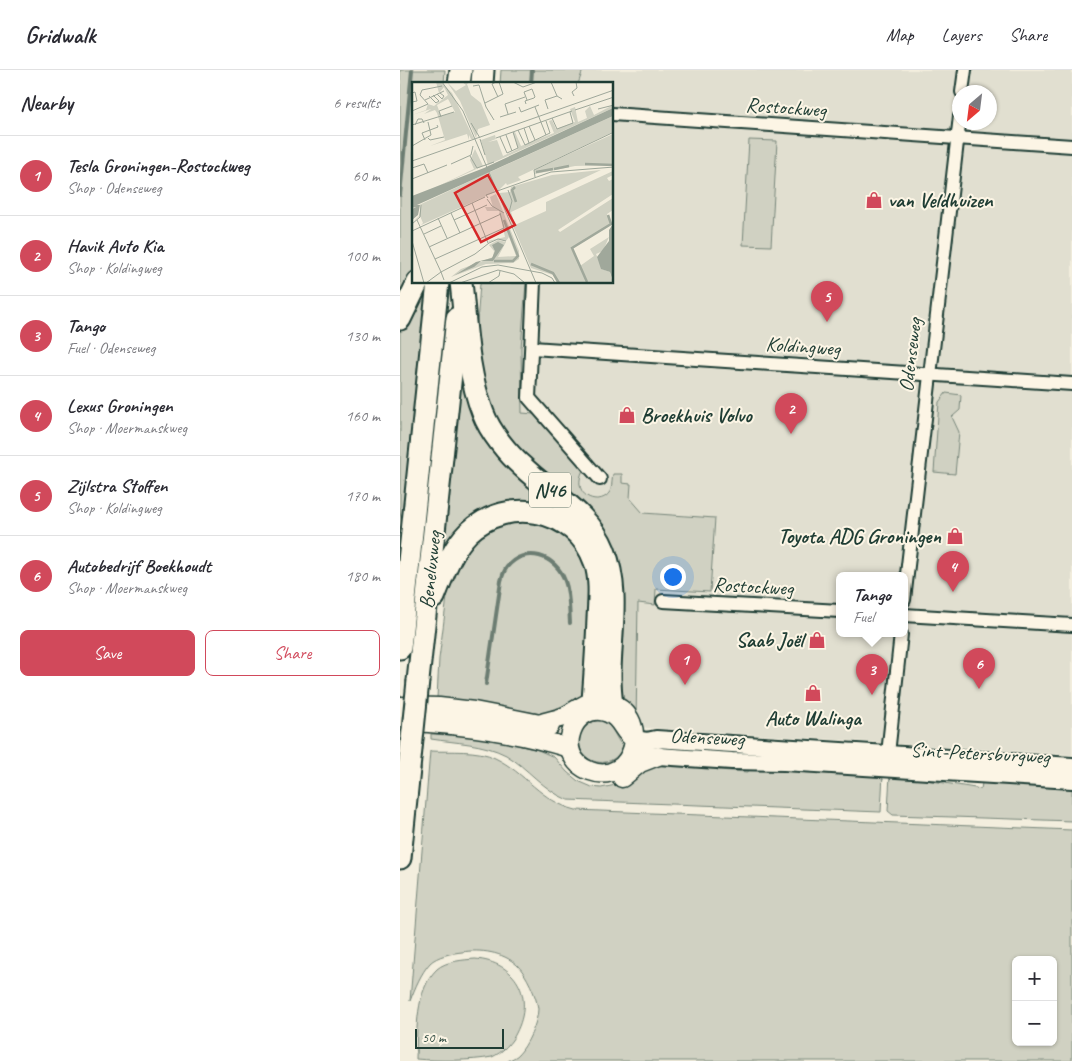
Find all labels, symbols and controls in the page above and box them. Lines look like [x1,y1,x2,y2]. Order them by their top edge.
text: Gridwalk [25,20,95,50]
text: Map [886,24,914,46]
text: Layers [942,24,981,46]
text: Share [1009,24,1047,46]
inset map [412,82,614,284]
north arrow [952,85,997,130]
text: Nearby [20,90,73,116]
street label: Rostockweg [745,91,829,123]
text: 6 results [333,93,380,113]
text: Tesla Groningen-Rostockweg [67,154,250,178]
text: 1 [32,166,40,186]
text: 60 m [353,166,380,186]
text: Shop · Odenseweg [67,178,161,198]
place label: van Veldhuizen [888,187,994,213]
shop icon: van Veldhuizen [864,190,884,210]
text: Havik Auto Kia [67,234,164,258]
text: 2 [32,246,40,266]
text: 100 m [346,246,380,266]
text: Shop · Koldingweg [67,258,162,278]
pin: 5 [811,281,843,322]
text: Tango [67,314,105,338]
street label: Odenseweg [893,315,928,393]
text: 3 [32,326,40,346]
text: 130 m [346,326,380,346]
street label: Koldingweg [765,330,843,362]
text: Fuel · Odenseweg [67,338,155,358]
pin: 2 [775,393,807,434]
text: Lexus Groningen [67,394,173,418]
place label: Broekhuis Volvo [641,402,753,428]
shop icon: Broekhuis Volvo [617,405,637,425]
text: 4 [32,406,40,426]
text: 160 m [346,406,380,426]
text: Shop · Moermanskweg [67,418,187,438]
road number: N46 [529,472,571,508]
text: Zijlstra Stoffen [67,474,167,498]
text: 5 [33,486,39,506]
text: 170 m [346,486,380,506]
text: Shop · Koldingweg [67,498,162,518]
place label: Toyota ADG Groningen [778,523,941,549]
shop icon: Toyota ADG Groningen [945,526,965,546]
street label: Beneluxweg [413,528,447,610]
pin: 4 [937,551,969,592]
text: Autobedrijf Boekhoudt [67,554,211,578]
your location [660,564,686,590]
text: 6 [32,566,40,586]
text: 180 m [346,566,380,586]
street label: Rostockweg [712,571,795,601]
popup [836,572,908,637]
text: Shop · Moermanskweg [67,578,187,598]
text: Tango [853,583,891,607]
text: Fuel [853,607,874,627]
place label: Saab Joël [736,627,807,653]
button: Save [20,630,195,676]
button: Share [205,630,380,676]
shop icon: Saab Joël [807,630,827,650]
pin: 1 [669,644,701,685]
pin: 6 [963,648,995,689]
pin: 3 [856,654,888,695]
shop icon: Auto Walinga [803,683,823,703]
place label: Auto Walinga [765,705,862,731]
street label: Odenseweg [669,722,746,752]
street label: Sint-Petersburgweg [910,736,1052,770]
map controls [1012,956,1057,1046]
button: + [1012,956,1057,1001]
button: − [1012,1001,1057,1046]
scale bar [415,1026,504,1049]
text: 50 m [422,1029,446,1046]

